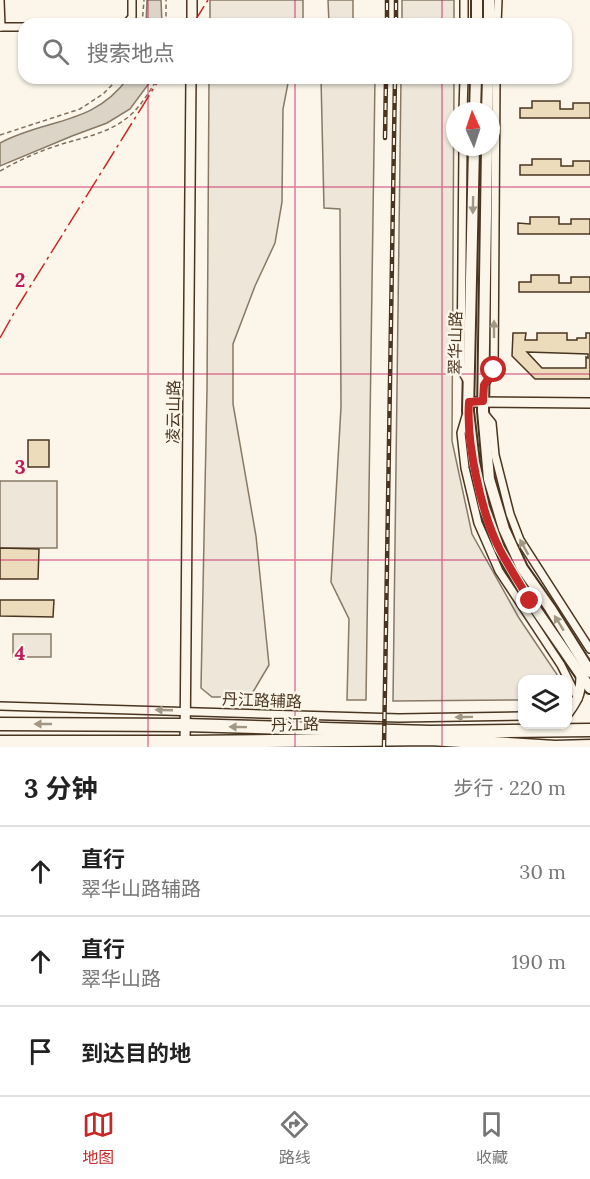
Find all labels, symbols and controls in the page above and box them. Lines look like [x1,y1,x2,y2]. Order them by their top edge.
search box [18,18,572,84]
icon: search [39,35,72,68]
text: 搜索地点 [87,39,175,67]
north arrow [446,102,500,156]
one-way arrow [468,196,478,215]
text: 2 [15,267,25,292]
street label: 翠华山路 [444,311,466,375]
one-way arrow [489,320,499,339]
route start [480,356,506,382]
street label: 凌云山路 [162,380,184,444]
text: 3 [14,454,26,479]
one-way arrow [519,538,529,555]
route end [516,587,542,613]
one-way arrow [554,615,565,631]
text: 4 [15,640,26,665]
map controls [518,675,572,729]
button: layers [518,675,572,729]
street label: 丹江路辅路 [222,689,302,711]
one-way arrow [155,706,174,715]
one-way arrow [455,712,474,722]
street label: 丹江路 [271,714,319,734]
one-way arrow [33,719,52,729]
one-way arrow [228,722,247,732]
text: 3 分钟 [24,772,97,805]
text: 步行 · 220 m [453,775,566,800]
text: 直行 [81,845,125,873]
icon: ahead [24,855,57,888]
text: 30 m [519,859,566,884]
text: 翠华山路辅路 [81,876,201,901]
text: 直行 [81,935,125,963]
icon: ahead [24,945,57,978]
text: 190 m [512,949,566,974]
text: 翠华山路 [81,966,161,991]
icon: arrive [24,1035,57,1068]
text: 到达目的地 [81,1039,191,1067]
tab: 地图 [82,1108,115,1168]
tab: 路线 [278,1108,311,1168]
tab: 收藏 [475,1108,508,1168]

